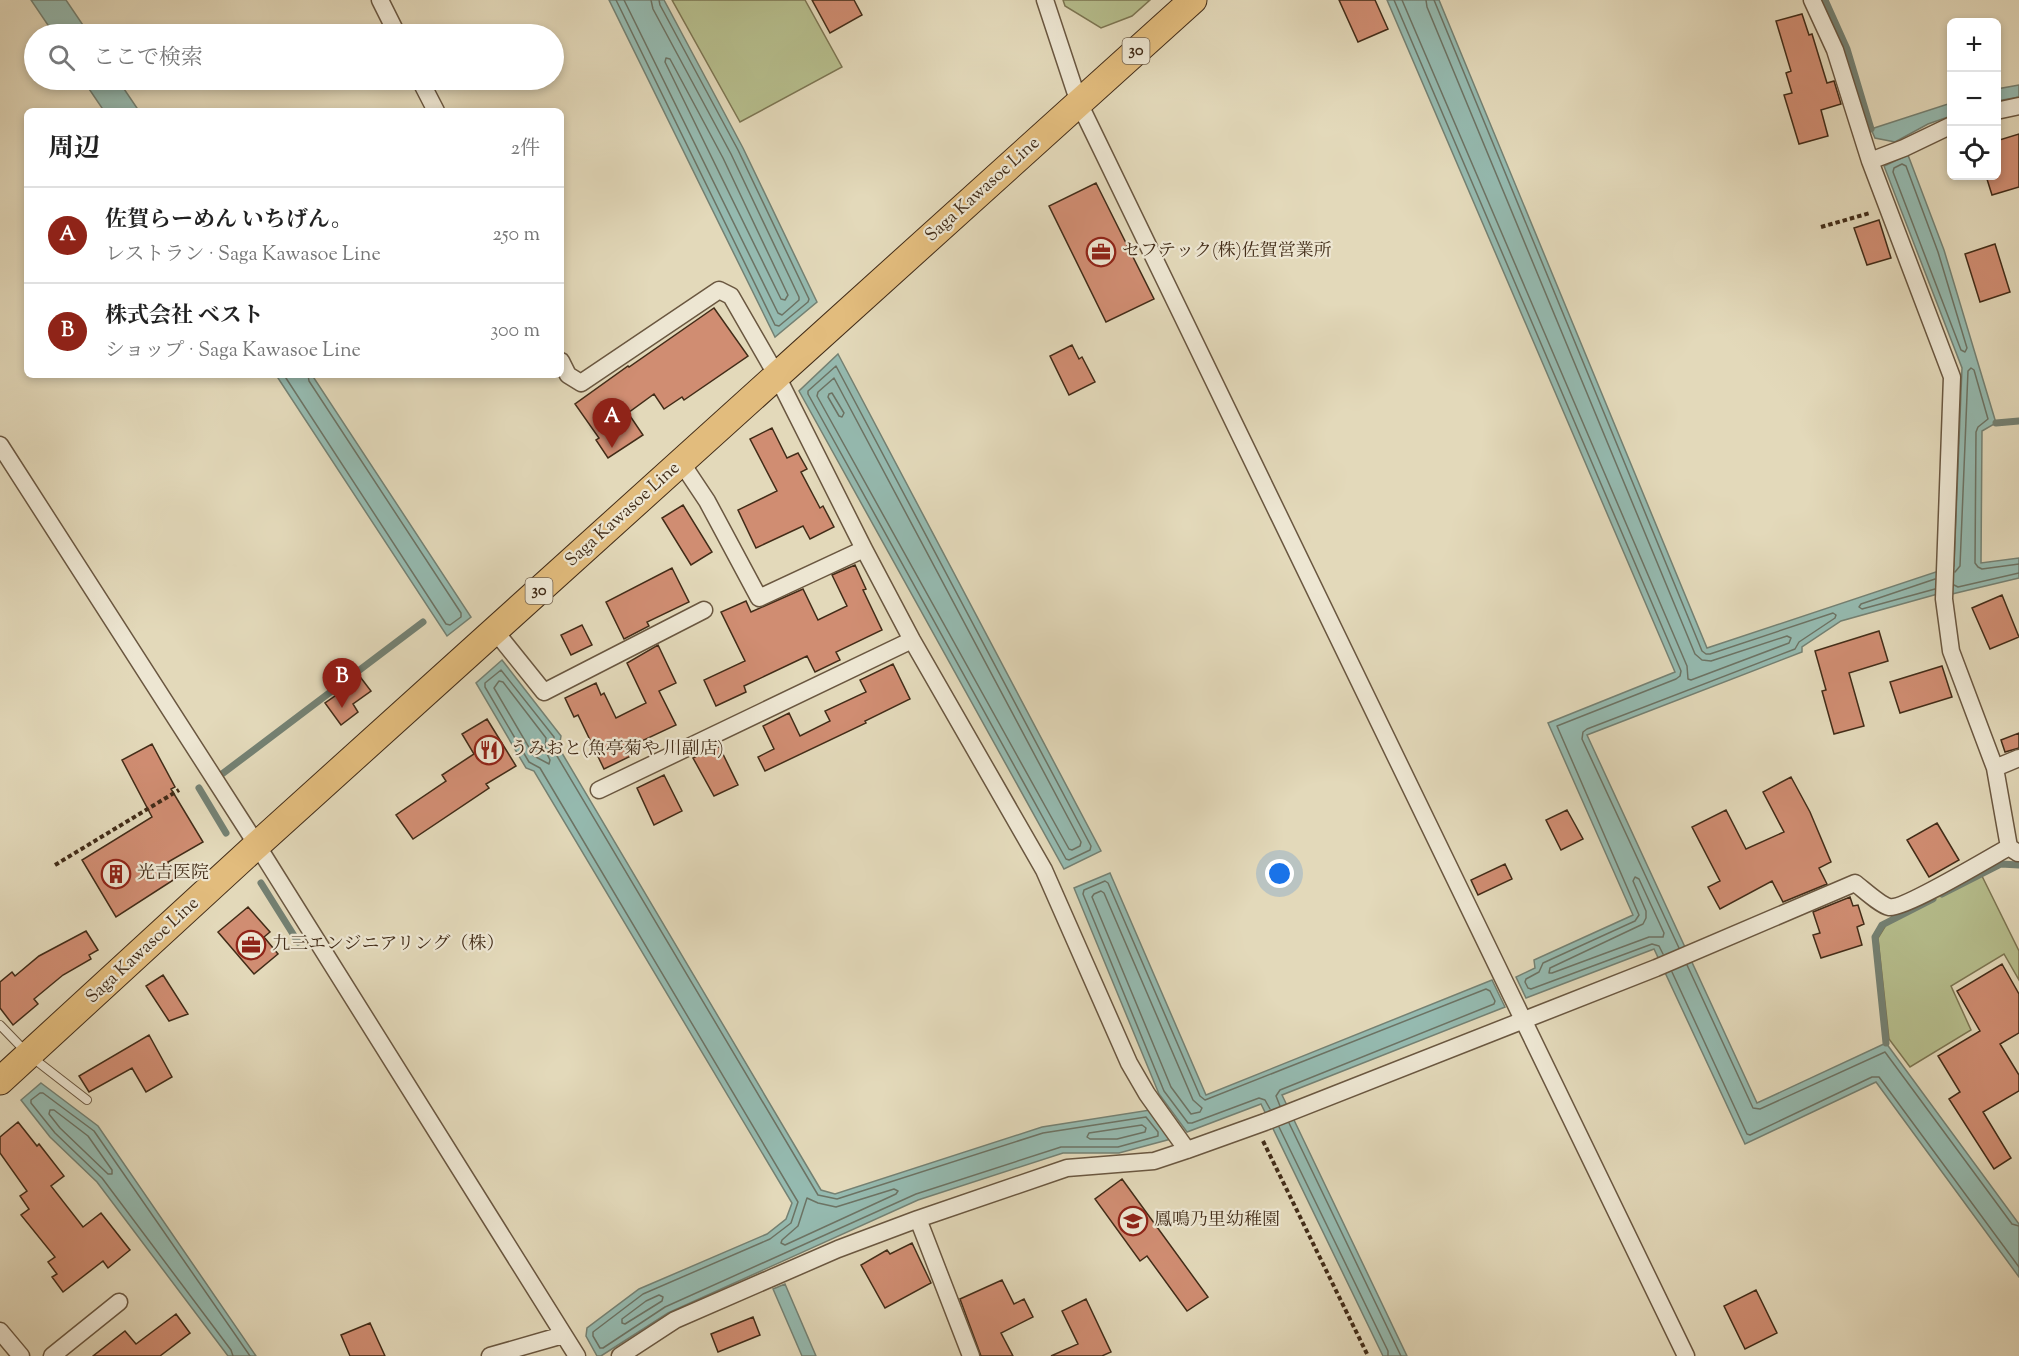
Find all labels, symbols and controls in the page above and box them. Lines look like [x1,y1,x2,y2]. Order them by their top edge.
map controls [1947,18,2001,180]
button: + [1947,18,2001,72]
search box [24,24,564,90]
road number: 30 [1122,38,1150,64]
icon: search [45,41,78,74]
text: ここで検索 [93,43,203,75]
button: − [1947,72,2001,126]
button: locate [1947,126,2001,180]
text: 周辺 [48,131,100,168]
street label: Saga Kawasoe Line [920,131,1046,249]
text: 2件 [511,135,540,164]
text: 佐賀らーめん いちげん。 [105,205,353,237]
text: A [59,221,76,250]
text: 250 m [492,221,540,250]
office icon: セフテック(株)佐賀営業所 [1085,236,1117,268]
place label: セフテック(株)佐賀営業所 [1122,239,1332,265]
text: レストラン · Saga Kawasoe Line [105,241,381,270]
text: 株式会社 ベスト [105,301,264,333]
text: B [61,317,74,346]
text: 300 m [490,317,540,346]
text: ショップ · Saga Kawasoe Line [105,337,361,366]
pin: A [592,398,632,448]
street label: Saga Kawasoe Line [560,456,686,574]
road number: 30 [526,578,552,604]
pin: B [322,658,362,708]
restaurant icon: うみおと(魚亭菊や 川副店) [473,734,505,766]
place label: うみおと(魚亭菊や 川副店) [510,737,724,763]
building icon: 光吉医院 [100,858,132,890]
your location [1265,859,1294,888]
place label: 光吉医院 [137,861,209,887]
street label: Saga Kawasoe Line [81,892,205,1010]
office icon: 九三エンジニアリング（株） [235,929,267,961]
place label: 九三エンジニアリング（株） [272,932,504,958]
school or university icon: 鳳鳴乃里幼稚園 [1117,1205,1149,1237]
place label: 鳳鳴乃里幼稚園 [1154,1208,1280,1234]

